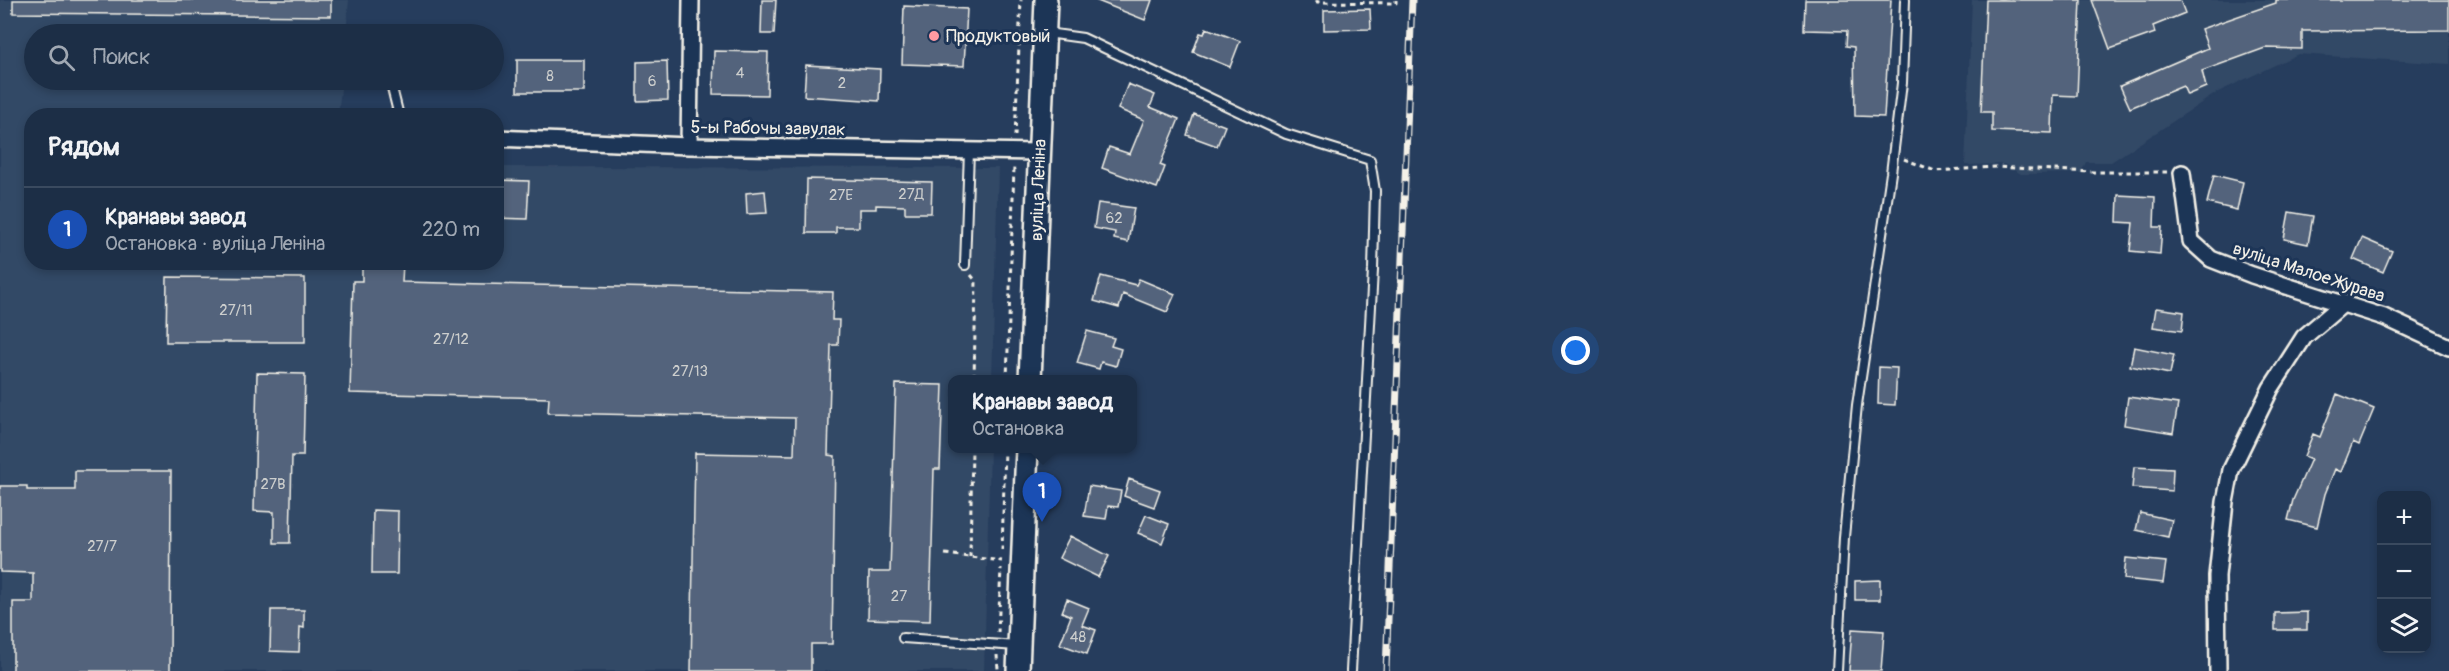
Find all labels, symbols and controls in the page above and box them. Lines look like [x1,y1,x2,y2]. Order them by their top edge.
search box [24,24,504,90]
place label: Продуктовый [946,25,1051,48]
marker: Продуктовый [927,29,941,43]
icon: search [45,41,78,74]
text: Поиск [93,43,150,71]
house number: 4 [736,64,745,83]
house number: 8 [546,67,554,86]
house number: 6 [648,72,656,91]
house number: 2 [838,74,846,93]
street label: 5-ы Рабочы завулак [690,116,846,141]
text: Рядом [48,131,120,163]
street label: вуліца Леніна [1025,139,1052,241]
house number: 27Д [898,185,925,204]
house number: 27Е [829,186,853,205]
text: Кранавы завод [105,203,246,231]
house number: 62 [1105,209,1123,228]
text: 1 [64,217,71,242]
text: 220 m [422,217,480,242]
text: Остановка · вуліца Леніна [105,231,325,256]
street label: вуліца Малое Журава [2230,237,2388,308]
house number: 27/11 [219,301,253,320]
house number: 27/12 [433,330,469,349]
your location [1561,336,1590,365]
house number: 27/13 [672,362,708,381]
popup [948,375,1137,453]
text: Кранавы завод [972,388,1113,416]
text: Остановка [972,416,1064,441]
pin: 1 [1022,472,1062,522]
house number: 27В [261,475,285,494]
map controls [2377,491,2431,653]
button: + [2377,491,2431,545]
house number: 27/7 [87,537,117,556]
button: − [2377,545,2431,599]
house number: 27 [891,587,907,606]
button: layers [2377,599,2431,653]
house number: 48 [1070,628,1087,647]

